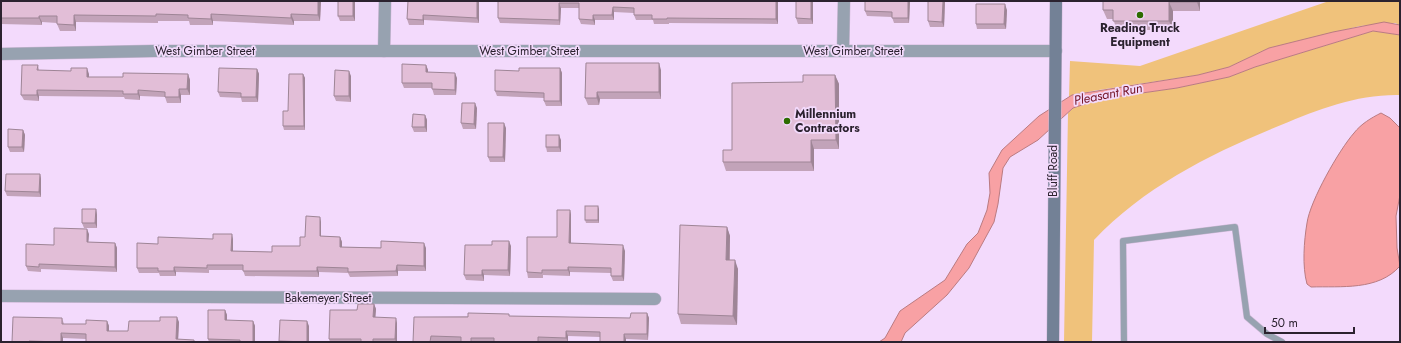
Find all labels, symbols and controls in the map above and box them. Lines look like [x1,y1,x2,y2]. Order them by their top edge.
marker: Reading Truck Equipment [1135,10,1145,20]
place label: Reading Truck Equipment [1100,19,1180,51]
street label: West Gimber Street [155,42,255,60]
street label: West Gimber Street [479,42,579,60]
street label: West Gimber Street [803,42,903,60]
water label: Pleasant Run [1072,78,1144,110]
place label: Millennium Contractors [795,105,860,137]
marker: Millennium Contractors [782,116,792,126]
street label: Bluff Road [1044,145,1062,197]
street label: Bakemeyer Street [285,289,371,307]
scale bar [1265,309,1354,335]
text: 50 m [1271,314,1298,332]

